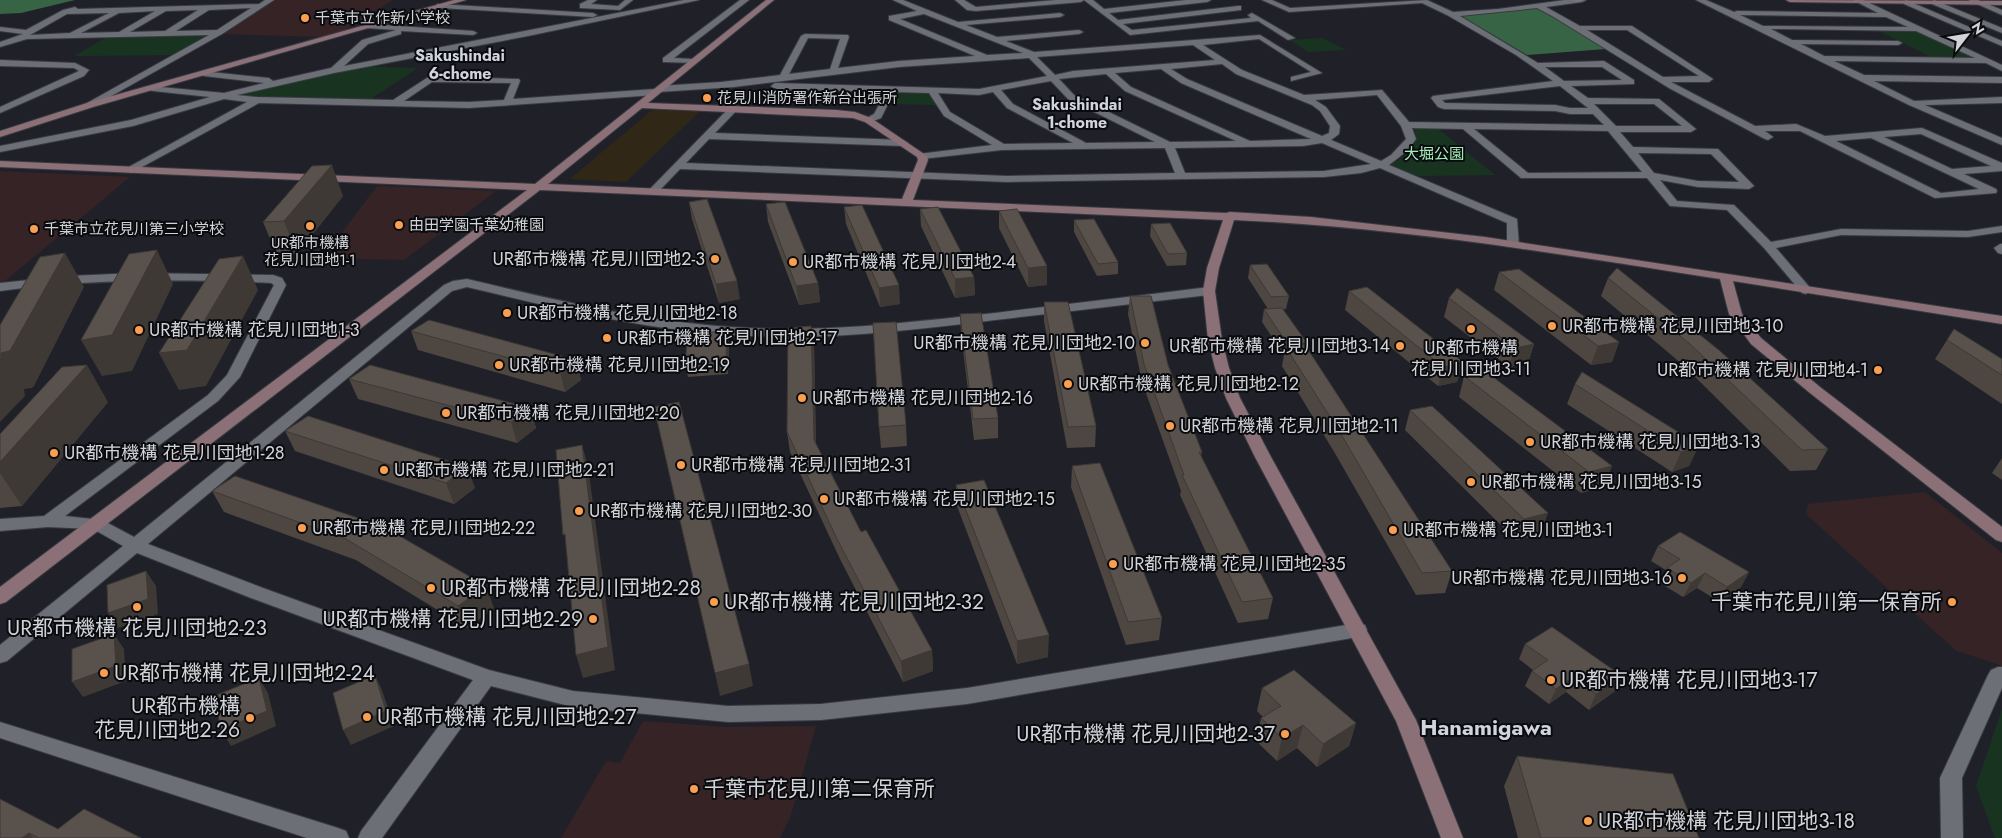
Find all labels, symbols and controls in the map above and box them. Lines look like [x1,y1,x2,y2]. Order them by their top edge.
place label: 千葉市立作新小学校 [315,7,450,29]
north arrow [1942,10,1992,60]
marker: 千葉市立作新小学校 [299,12,311,24]
text: N [1967,18,1990,38]
district label: Sakushindai 6-chome [415,44,505,85]
place label: 花見川消防署作新台出張所 [717,87,897,109]
marker: 花見川消防署作新台出張所 [701,92,713,104]
district label: Sakushindai 1-chome [1032,93,1122,134]
park label: 大堀公園 [1404,143,1464,165]
place label: 由田学園千葉幼稚園 [409,214,544,236]
place label: 千葉市立花見川第三小学校 [44,218,224,240]
marker: 由田学園千葉幼稚園 [393,219,405,231]
marker: UR都市機構 花見川団地1-1 [304,220,316,232]
marker: 千葉市立花見川第三小学校 [28,223,40,235]
place label: UR都市機構 花見川団地1-1 [264,232,356,271]
place label: UR都市機構 花見川団地2-3 [492,246,705,272]
place label: UR都市機構 花見川団地2-4 [803,249,1016,275]
marker: UR都市機構 花見川団地2-3 [709,253,721,265]
marker: UR都市機構 花見川団地2-4 [787,256,799,268]
place label: UR都市機構 花見川団地2-18 [517,300,738,326]
marker: UR都市機構 花見川団地2-18 [501,307,513,319]
place label: UR都市機構 花見川団地3-10 [1562,313,1783,339]
place label: UR都市機構 花見川団地1-3 [149,317,360,343]
marker: UR都市機構 花見川団地3-10 [1546,320,1558,332]
marker: UR都市機構 花見川団地3-11 [1465,323,1477,335]
marker: UR都市機構 花見川団地1-3 [133,324,145,336]
place label: UR都市機構 花見川団地2-17 [617,325,838,351]
place label: UR都市機構 花見川団地2-10 [913,330,1135,356]
marker: UR都市機構 花見川団地2-17 [601,332,613,344]
place label: UR都市機構 花見川団地3-14 [1169,333,1390,359]
place label: UR都市機構 花見川団地3-11 [1411,335,1531,382]
marker: UR都市機構 花見川団地2-10 [1139,337,1151,349]
marker: UR都市機構 花見川団地3-14 [1394,340,1406,352]
place label: UR都市機構 花見川団地2-19 [509,352,730,378]
place label: UR都市機構 花見川団地4-1 [1657,357,1868,383]
marker: UR都市機構 花見川団地2-19 [493,359,505,371]
marker: UR都市機構 花見川団地4-1 [1872,364,1884,376]
place label: UR都市機構 花見川団地2-12 [1078,371,1299,397]
marker: UR都市機構 花見川団地2-12 [1062,378,1074,390]
place label: UR都市機構 花見川団地2-16 [812,385,1033,411]
marker: UR都市機構 花見川団地2-16 [796,392,808,404]
place label: UR都市機構 花見川団地2-20 [456,400,680,426]
marker: UR都市機構 花見川団地2-20 [440,407,452,419]
place label: UR都市機構 花見川団地2-11 [1180,413,1399,439]
marker: UR都市機構 花見川団地2-11 [1164,420,1176,432]
place label: UR都市機構 花見川団地3-13 [1540,429,1760,455]
marker: UR都市機構 花見川団地3-13 [1524,436,1536,448]
place label: UR都市機構 花見川団地1-28 [64,440,285,466]
marker: UR都市機構 花見川団地1-28 [48,447,60,459]
place label: UR都市機構 花見川団地2-31 [691,452,912,478]
place label: UR都市機構 花見川団地2-21 [394,457,615,483]
marker: UR都市機構 花見川団地2-31 [675,459,687,471]
marker: UR都市機構 花見川団地2-21 [378,464,390,476]
place label: UR都市機構 花見川団地3-15 [1481,469,1702,495]
marker: UR都市機構 花見川団地3-15 [1465,476,1477,488]
place label: UR都市機構 花見川団地2-15 [834,486,1055,512]
marker: UR都市機構 花見川団地2-15 [818,493,830,505]
place label: UR都市機構 花見川団地2-30 [589,498,813,524]
marker: UR都市機構 花見川団地2-30 [573,505,585,517]
place label: UR都市機構 花見川団地2-22 [312,515,535,541]
place label: UR都市機構 花見川団地3-1 [1403,517,1613,543]
marker: UR都市機構 花見川団地2-22 [296,522,308,534]
marker: UR都市機構 花見川団地3-1 [1387,524,1399,536]
place label: UR都市機構 花見川団地2-35 [1123,551,1346,577]
marker: UR都市機構 花見川団地2-35 [1107,558,1119,570]
place label: UR都市機構 花見川団地3-16 [1451,565,1672,591]
marker: UR都市機構 花見川団地3-16 [1676,572,1688,584]
place label: UR都市機構 花見川団地2-28 [441,573,701,603]
marker: UR都市機構 花見川団地2-28 [425,582,437,594]
place label: UR都市機構 花見川団地2-32 [724,587,984,617]
place label: 千葉市花見川第一保育所 [1711,587,1942,617]
marker: UR都市機構 花見川団地2-32 [708,596,720,608]
marker: 千葉市花見川第一保育所 [1946,596,1958,608]
marker: UR都市機構 花見川団地2-23 [131,601,143,613]
place label: UR都市機構 花見川団地2-29 [322,604,583,634]
place label: UR都市機構 花見川団地2-23 [7,613,267,643]
marker: UR都市機構 花見川団地2-29 [587,613,599,625]
place label: UR都市機構 花見川団地2-24 [114,658,375,688]
place label: UR都市機構 花見川団地3-17 [1561,665,1818,695]
marker: UR都市機構 花見川団地2-24 [98,667,110,679]
marker: UR都市機構 花見川団地3-17 [1545,674,1557,686]
place label: UR都市機構 花見川団地2-26 [95,691,240,745]
place label: UR都市機構 花見川団地2-27 [377,702,637,732]
marker: UR都市機構 花見川団地2-27 [361,711,373,723]
district label: Hanamigawa [1420,711,1552,743]
marker: UR都市機構 花見川団地2-26 [244,712,256,724]
place label: UR都市機構 花見川団地2-37 [1016,719,1275,749]
marker: UR都市機構 花見川団地2-37 [1279,728,1291,740]
place label: 千葉市花見川第二保育所 [704,774,935,804]
marker: 千葉市花見川第二保育所 [688,783,700,795]
place label: UR都市機構 花見川団地3-18 [1598,806,1855,836]
marker: UR都市機構 花見川団地3-18 [1582,815,1594,827]

